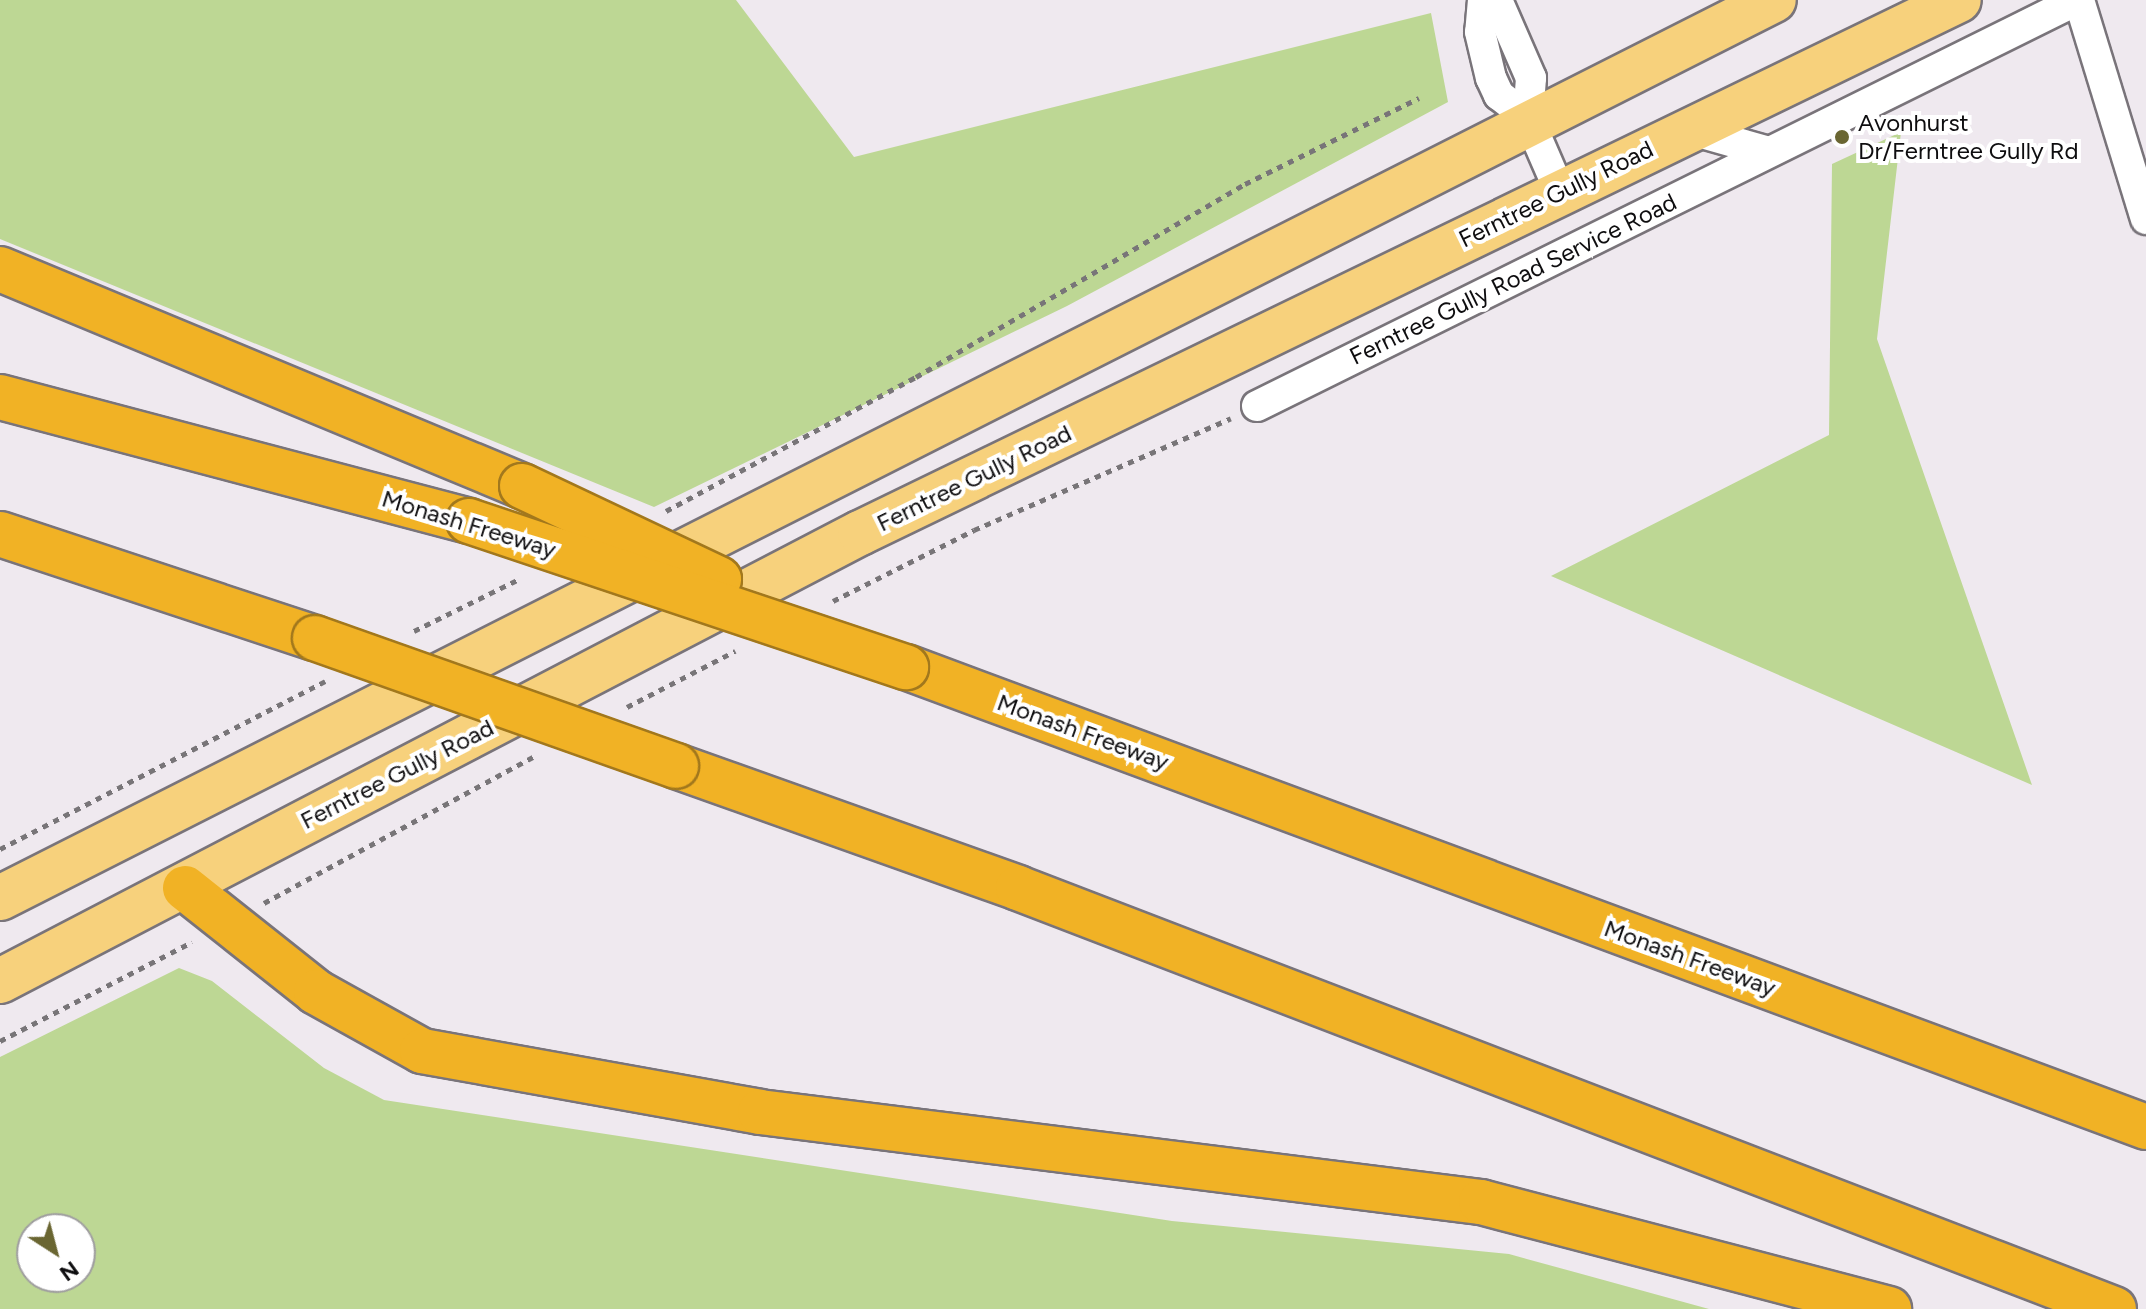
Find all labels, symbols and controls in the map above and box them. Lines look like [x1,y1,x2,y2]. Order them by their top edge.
place label: Avonhurst Dr/Ferntree Gully Rd [1858,109,2079,165]
marker: Avonhurst Dr/Ferntree Gully Rd [1833,128,1851,146]
street label: Ferntree Gully Road [1454,134,1658,254]
street label: Ferntree Gully Road Service Road [1345,187,1681,371]
street label: Ferntree Gully Road [872,418,1076,538]
street label: Monash Freeway [379,484,559,564]
street label: Monash Freeway [993,688,1173,776]
street label: Ferntree Gully Road [296,713,498,835]
street label: Monash Freeway [1600,914,1780,1002]
north arrow [16,1213,96,1293]
text: N [54,1255,84,1287]

